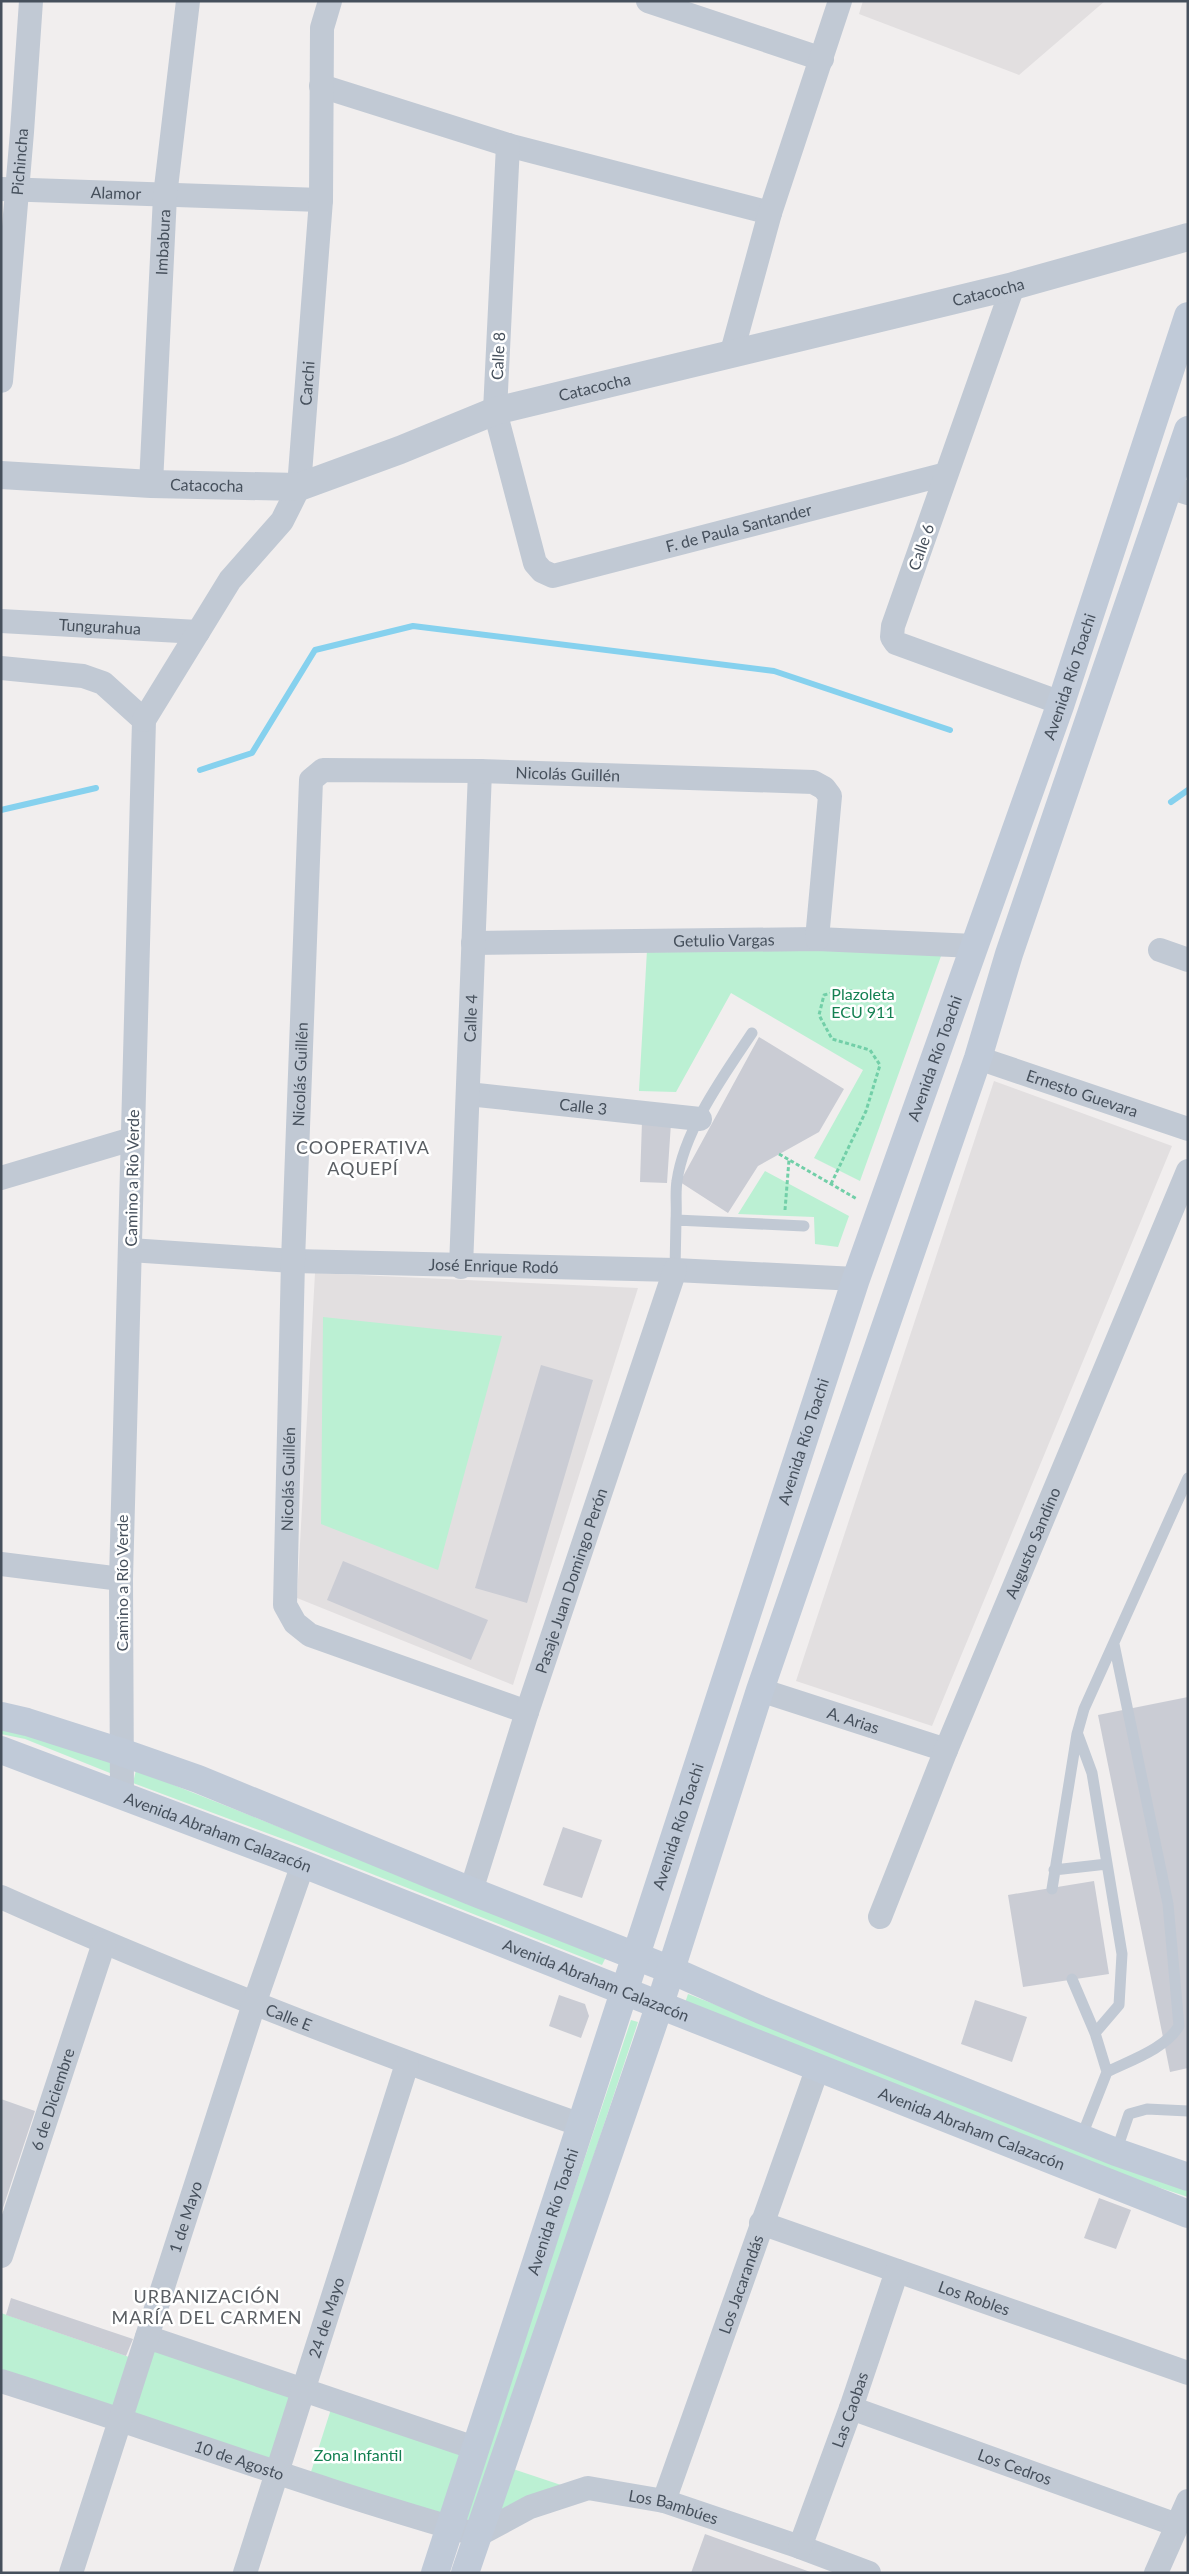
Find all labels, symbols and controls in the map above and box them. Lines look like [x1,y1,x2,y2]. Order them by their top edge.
street label: Pichincha [7,127,31,196]
street label: Alamor [90,182,142,203]
street label: Imbabura [151,209,173,276]
street label: Catacocha [950,273,1026,309]
street label: Calle 8 [487,332,508,380]
street label: Carchi [295,360,318,406]
street label: Catacocha [557,369,632,404]
street label: Catacocha [170,474,244,495]
street label: F. de Paula Santander [663,499,814,555]
street label: Calle 6 [904,521,937,573]
street label: Avenida Río Toachi [1039,611,1099,742]
street label: Tungurahua [58,614,142,638]
street label: Nicolás Guillén [515,762,620,785]
street label: Getulio Vargas [673,929,775,950]
park label: Plazoleta ECU 911 [831,984,895,1021]
street label: Avenida Río Toachi [903,993,965,1123]
street label: Calle 4 [460,994,480,1043]
street label: Nicolás Guillén [288,1022,311,1127]
street label: Ernesto Guevara [1024,1065,1141,1120]
street label: Calle 3 [558,1094,608,1118]
street label: Camino a Río Verde [121,1109,142,1247]
district label: COOPERATIVA AQUEPÍ [296,1136,430,1179]
street label: José Enrique Rodó [428,1254,559,1276]
street label: Avenida Río Toachi [773,1376,832,1507]
street label: Nicolás Guillén [277,1427,298,1532]
street label: Augusto Sandino [1000,1484,1064,1601]
street label: Pasaje Juan Domingo Perón [531,1485,610,1676]
street label: Camino a Río Verde [112,1514,131,1652]
street label: A. Arias [825,1702,882,1737]
street label: Avenida Río Toachi [648,1761,707,1892]
street label: Avenida Abraham Calazacón [122,1787,315,1876]
street label: Avenida Abraham Calazacón [500,1934,692,2025]
street label: Calle E [263,1999,315,2034]
street label: 6 de Diciembre [26,2045,78,2153]
street label: Avenida Abraham Calazacón [876,2083,1068,2173]
street label: Avenida Río Toachi [523,2146,582,2277]
street label: 1 de Mayo [165,2178,205,2255]
street label: Los Jacarandás [714,2232,767,2336]
street label: 24 de Mayo [304,2275,348,2360]
street label: Los Robles [936,2276,1013,2319]
district label: URBANIZACIÓN MARÍA DEL CARMEN [111,2285,303,2328]
street label: Las Caobas [827,2369,871,2450]
street label: 10 de Agosto [192,2436,287,2483]
street label: Los Cedros [975,2444,1055,2488]
park label: Zona Infantil [314,2445,402,2464]
street label: Los Bambúes [627,2485,721,2528]

